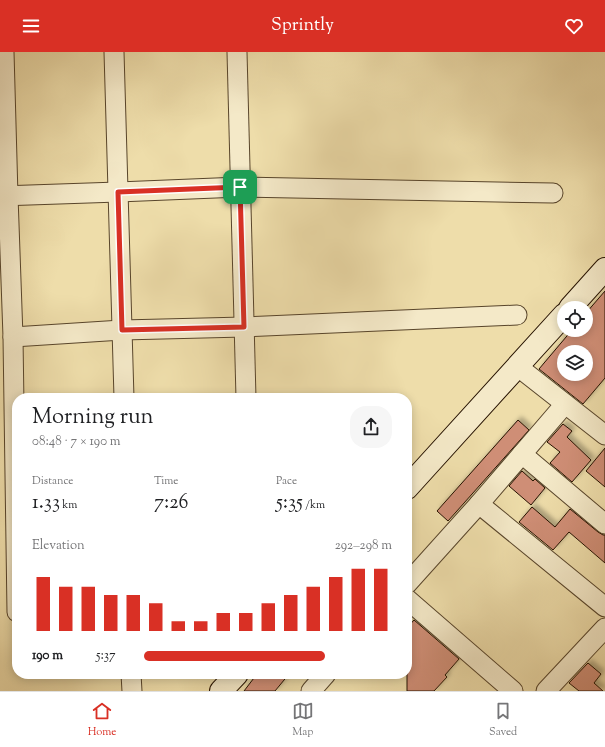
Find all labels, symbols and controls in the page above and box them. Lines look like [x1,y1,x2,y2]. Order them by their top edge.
text: Sprintly [271,13,334,39]
icon: menu [20,15,42,37]
icon: heart [563,15,585,37]
pin [223,170,257,204]
icon: arrive [229,176,251,198]
map controls [557,301,593,381]
button: locate [557,301,593,337]
button: layers [557,345,593,381]
text: Morning run [32,402,154,434]
button: share [350,406,392,448]
text: 08:48 · 7 × 190 m [32,433,121,451]
text: Distance [32,473,73,489]
text: Time [154,473,178,489]
text: Pace [276,473,297,489]
text: 1.33 [32,489,60,518]
text: 7:26 [154,489,189,518]
text: 5:35 [276,489,303,518]
text: km [60,497,77,513]
text: /km [303,497,325,513]
text: Elevation [32,537,85,555]
text: 292–298 m [335,537,392,555]
text: 190 m [32,647,63,665]
text: 5:37 [96,647,116,665]
tab: Home [88,700,116,740]
tab: Map [292,700,314,740]
tab: Saved [489,700,517,740]

